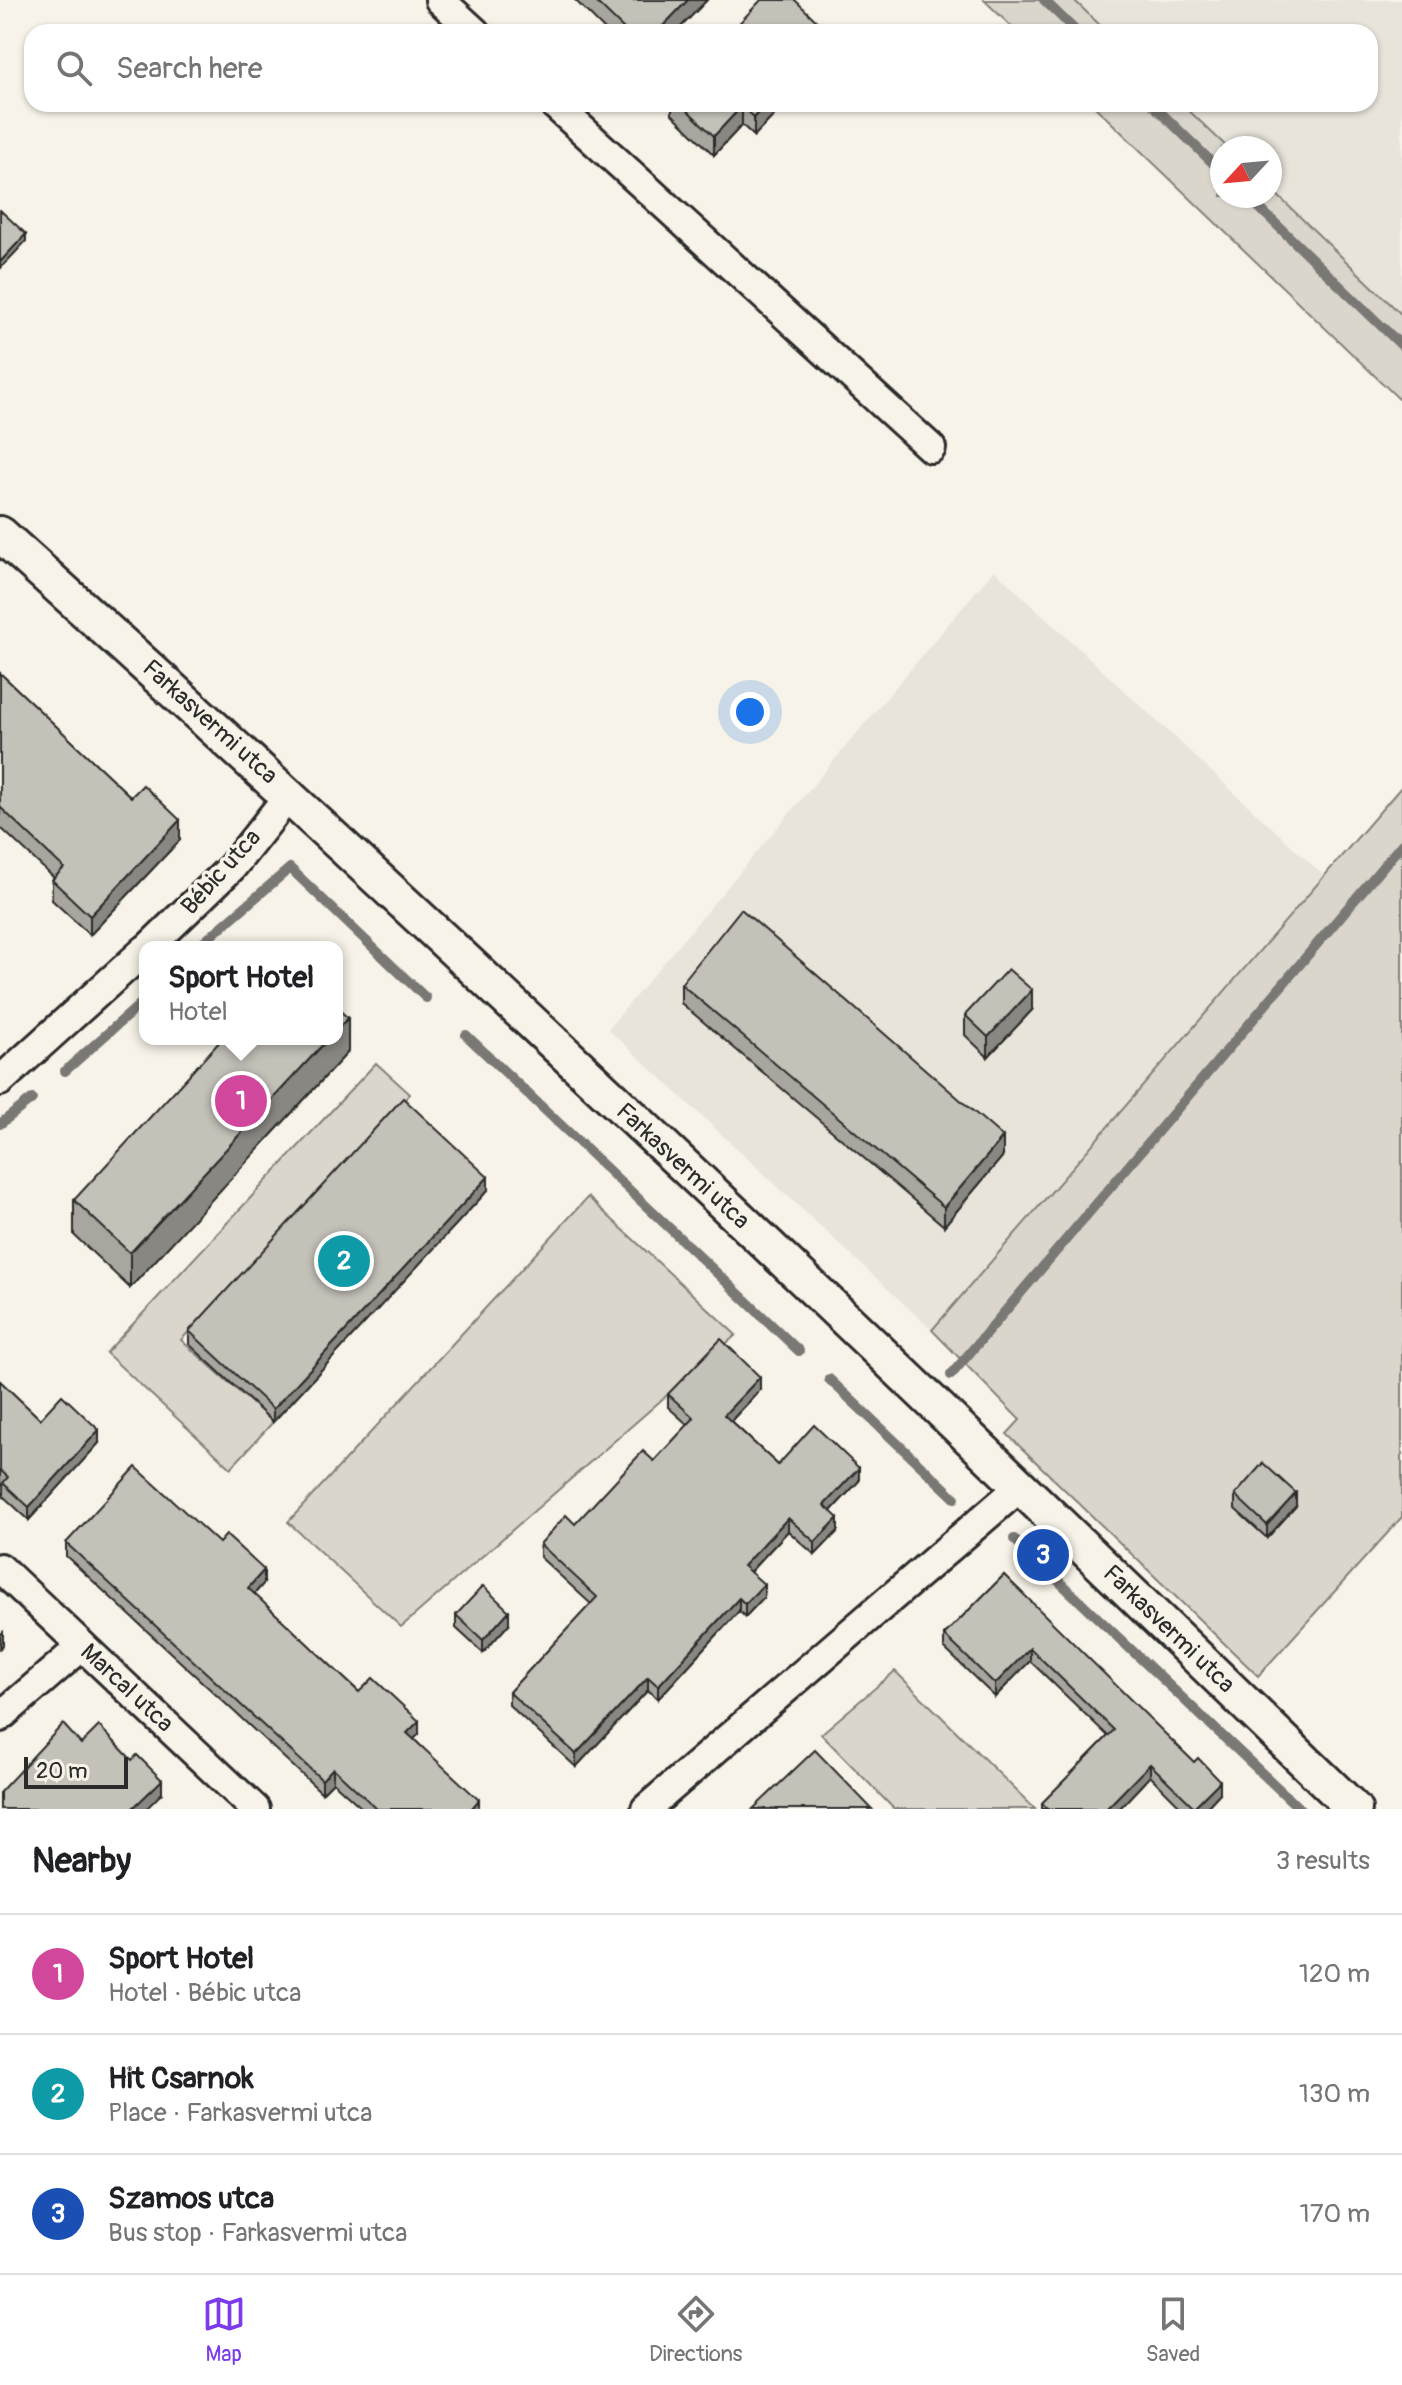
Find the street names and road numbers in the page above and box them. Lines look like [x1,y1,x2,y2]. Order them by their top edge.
street label: Farkasvermi utca [136,654,284,790]
street label: Bébic utca [175,823,267,921]
street label: Farkasvermi utca [610,1097,756,1235]
street label: Farkasvermi utca [1097,1559,1241,1699]
street label: Marcal utca [75,1638,179,1738]

